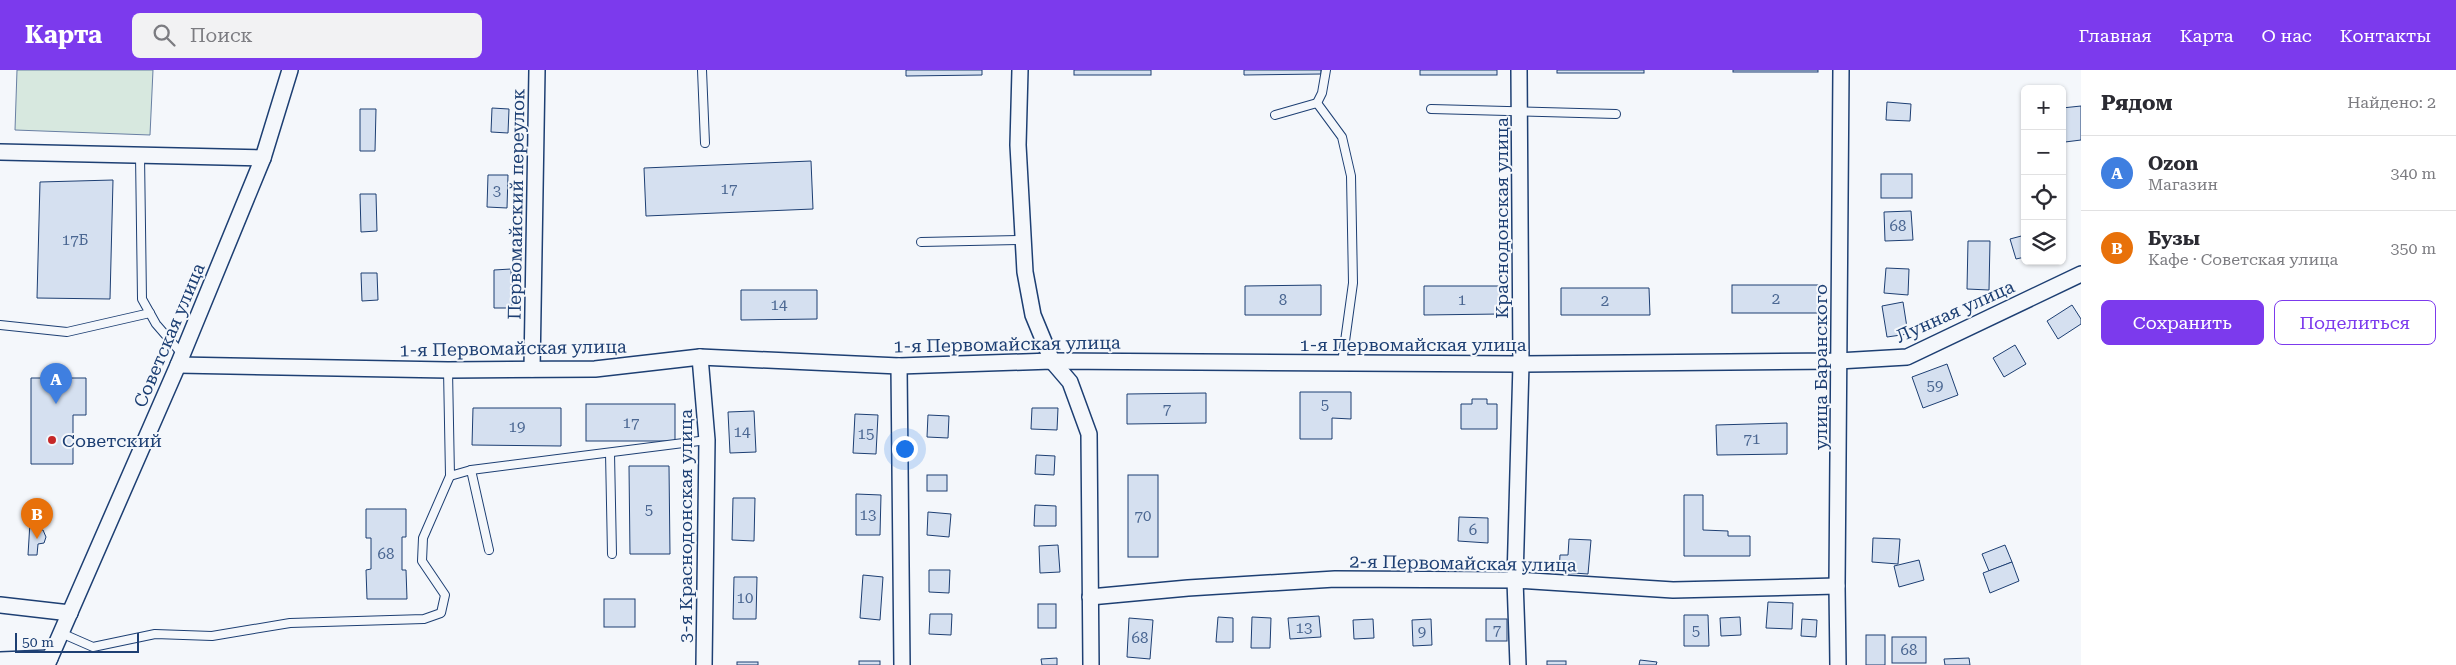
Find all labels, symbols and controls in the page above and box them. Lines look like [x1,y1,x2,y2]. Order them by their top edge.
search box [132,13,482,58]
text: Карта [25,21,102,49]
icon: search [150,21,178,49]
text: Поиск [190,24,253,47]
text: Главная [2079,25,2152,46]
text: Карта [2180,25,2234,46]
text: О нас [2262,25,2312,46]
text: Контакты [2340,25,2431,46]
map controls [2021,85,2066,265]
button: + [2021,85,2066,130]
street label: Первомайский переулок [503,88,529,320]
text: Рядом [2101,91,2173,115]
text: Найдено: 2 [2347,93,2436,112]
street label: Краснодонская улица [1491,117,1512,319]
button: − [2021,130,2066,175]
text: Ozon [2148,152,2198,175]
text: A [2111,164,2123,183]
text: 340 m [2390,164,2436,183]
button: locate [2021,175,2066,220]
text: Магазин [2148,175,2218,194]
house number: 17 [721,180,737,198]
house number: 3 [493,182,501,200]
house number: 68 [1890,217,1906,235]
button: layers [2021,220,2066,265]
text: Бузы [2148,227,2200,250]
house number: 17Б [62,231,89,249]
text: B [2111,239,2123,258]
text: 350 m [2390,239,2436,258]
text: Кафе · Советская улица [2148,250,2338,269]
street label: Советская улица [129,260,209,410]
street label: Лунная улица [1892,275,2018,347]
street label: улица Баранского [1810,284,1831,450]
house number: 2 [1772,290,1780,308]
house number: 8 [1279,291,1287,309]
house number: 1 [1458,291,1466,309]
house number: 2 [1601,292,1609,310]
house number: 14 [771,296,788,314]
button: Сохранить [2101,300,2264,345]
button: Поделиться [2274,300,2436,345]
street label: 1-я Первомайская улица [893,332,1121,356]
street label: 1-я Первомайская улица [1299,334,1527,355]
street label: 1-я Первомайская улица [399,336,627,360]
pin: A [40,363,72,404]
house number: 59 [1927,377,1943,395]
house number: 5 [1321,396,1329,414]
house number: 7 [1163,400,1171,418]
street label: 3-я Краснодонская улица [675,409,696,643]
house number: 17 [623,414,639,432]
house number: 19 [509,418,525,436]
house number: 14 [734,423,751,441]
house number: 15 [858,425,874,443]
place label: Советский [62,430,162,451]
house number: 71 [1744,430,1760,448]
marker: Советский [46,434,58,446]
your location [892,436,918,462]
pin: B [21,498,53,539]
house number: 5 [645,501,653,519]
house number: 13 [860,506,876,524]
house number: 70 [1135,507,1151,525]
house number: 6 [1469,521,1477,539]
house number: 68 [378,545,394,563]
street label: 2-я Первомайская улица [1349,551,1577,575]
house number: 10 [737,589,753,607]
house number: 13 [1296,619,1312,637]
house number: 7 [1493,621,1501,639]
house number: 5 [1692,622,1700,640]
house number: 9 [1418,623,1426,641]
house number: 68 [1132,629,1148,647]
scale bar [15,630,139,653]
text: 50 m [22,634,54,650]
house number: 68 [1901,641,1917,659]

